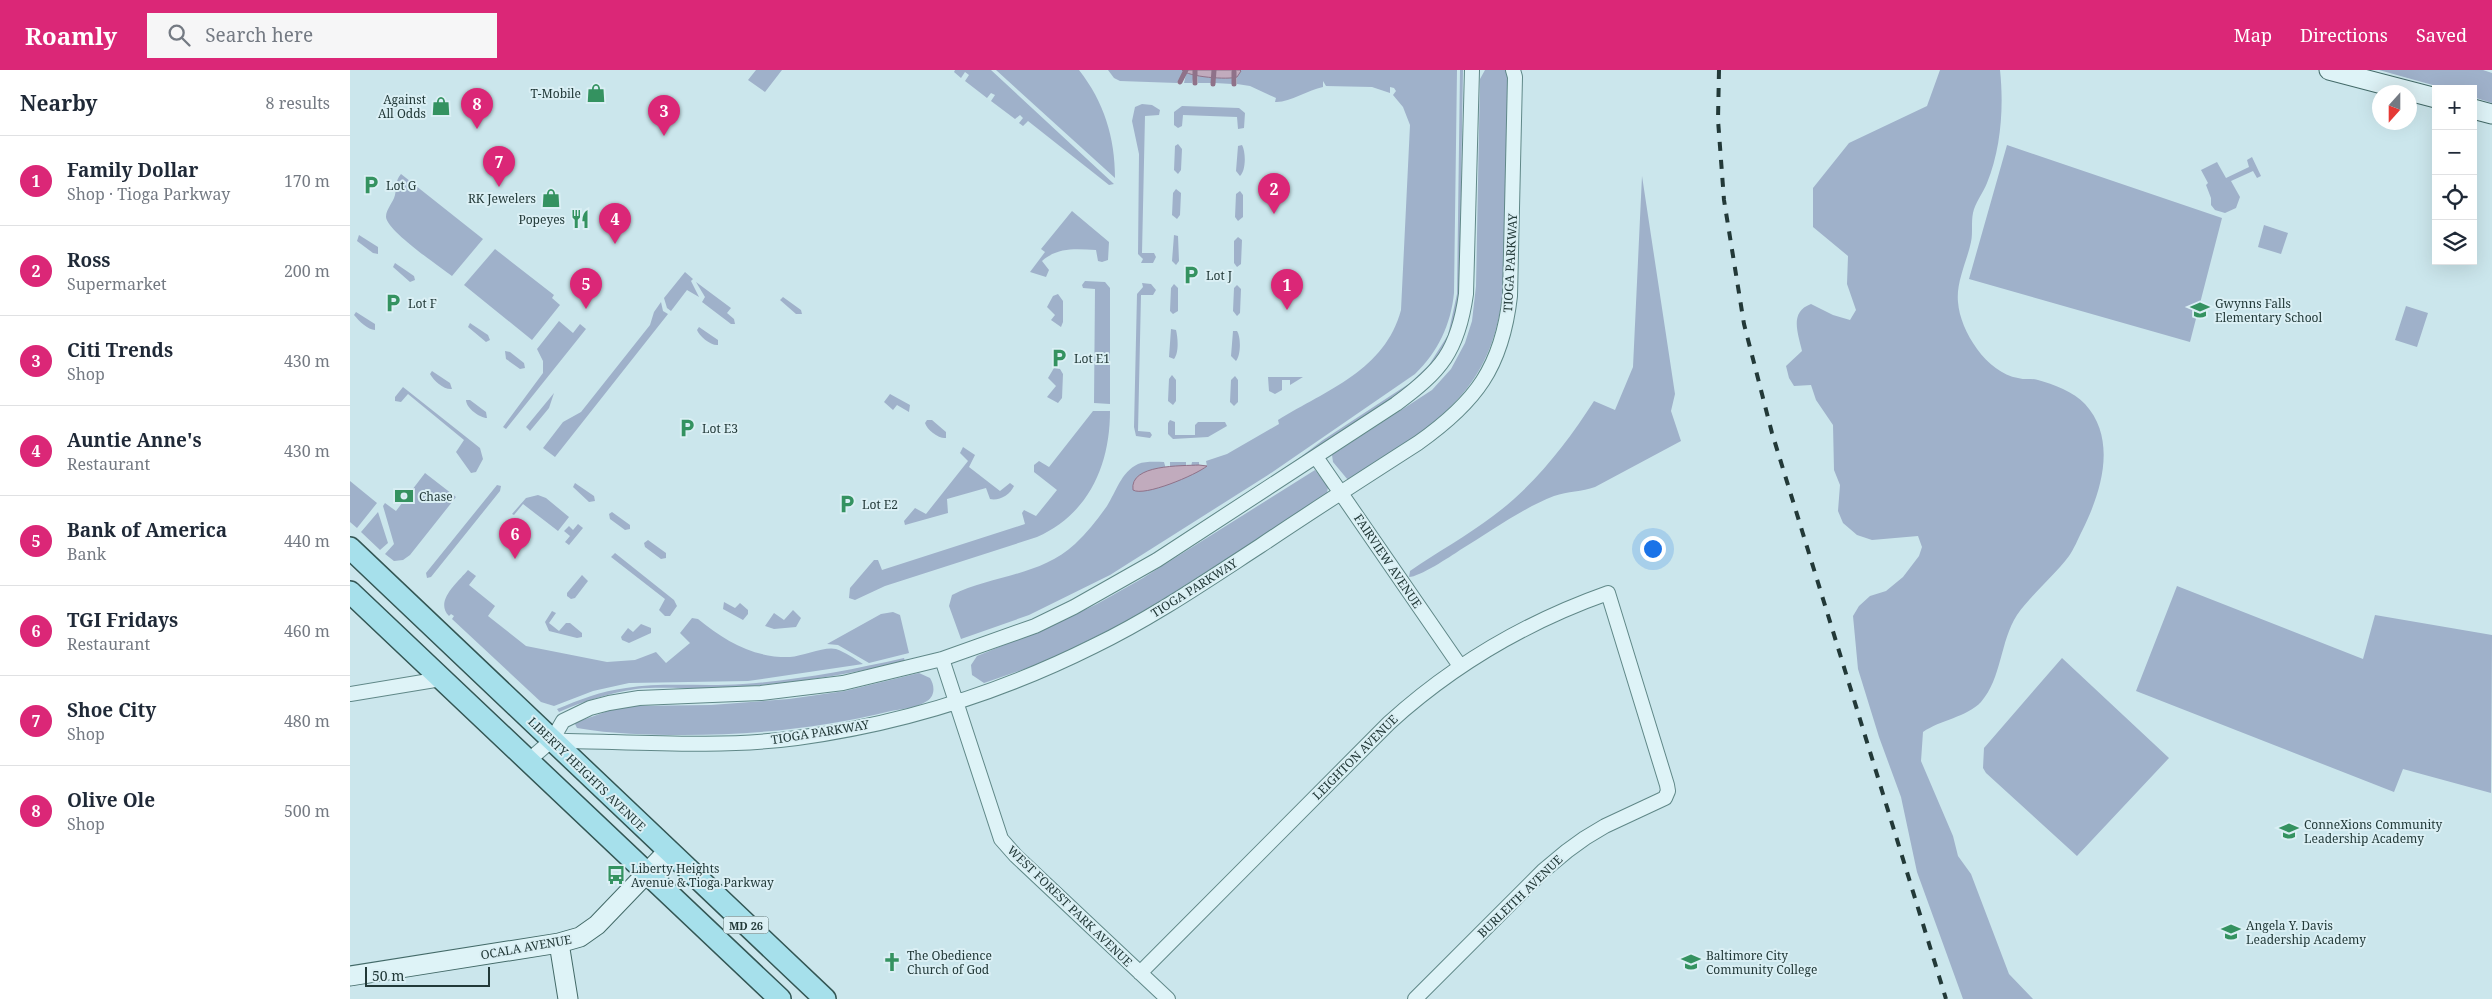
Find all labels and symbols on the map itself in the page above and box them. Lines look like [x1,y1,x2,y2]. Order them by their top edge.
shop icon: T-Mobile [585,82,607,104]
place label: T-Mobile [530,85,581,102]
north arrow [2372,85,2417,130]
pin: 8 [461,88,493,129]
place label: Against All Odds [378,91,426,122]
shop icon: Against All Odds [430,95,452,117]
pin: 3 [648,95,680,136]
pin: 7 [483,146,515,187]
pin: 2 [1258,173,1290,214]
parking icon: Lot G [360,174,382,196]
place label: Lot G [386,177,417,194]
shop icon: RK Jewelers [540,187,562,209]
place label: RK Jewelers [468,190,536,207]
pin: 4 [599,203,631,244]
restaurant icon: Popeyes [569,208,591,230]
place label: Popeyes [518,211,565,228]
street label: TIOGA PARKWAY [1499,213,1521,313]
parking icon: Lot J [1180,264,1202,286]
place label: Lot J [1206,267,1232,284]
pin: 5 [570,268,602,309]
pin: 1 [1271,269,1303,310]
parking icon: Lot F [382,292,404,314]
place label: Lot F [408,295,437,312]
place label: Gwynns Falls Elementary School [2215,295,2323,326]
school or university icon: Gwynns Falls Elementary School [2189,299,2211,321]
parking icon: Lot E1 [1048,347,1070,369]
place label: Lot E1 [1074,350,1110,367]
parking icon: Lot E3 [676,417,698,439]
place label: Lot E3 [702,420,738,437]
bank icon: Chase [393,485,415,507]
place label: Chase [419,488,453,505]
parking icon: Lot E2 [836,493,858,515]
place label: Lot E2 [862,496,898,513]
street label: FAIRVIEW AVENUE [1350,511,1426,611]
pin: 6 [499,518,531,559]
your location [1640,536,1666,562]
street label: TIOGA PARKWAY [1147,554,1241,621]
street label: LEIGHTON AVENUE [1309,711,1401,803]
street label: LIBERTY HEIGHTS AVENUE [524,713,650,835]
street label: TIOGA PARKWAY [770,716,871,748]
place label: ConneXions Community Leadership Academy [2304,816,2443,847]
school or university icon: ConneXions Community Leadership Academy [2278,820,2300,842]
street label: WEST FOREST PARK AVENUE [1004,842,1136,970]
street label: BURLEITH AVENUE [1474,851,1566,941]
place label: Liberty Heights Avenue & Tioga Parkway [631,860,774,891]
bus stop icon: Liberty Heights Avenue & Tioga Parkway [605,864,627,886]
road number: MD 26 [724,916,768,934]
place label: Angela Y. Davis Leadership Academy [2246,917,2366,948]
school or university icon: Angela Y. Davis Leadership Academy [2220,921,2242,943]
street label: OCALA AVENUE [479,931,573,963]
place label: The Obedience Church of God [907,947,992,978]
place label: Baltimore City Community College [1706,947,1817,978]
church icon: The Obedience Church of God [881,951,903,973]
school or university icon: Baltimore City Community College [1680,951,1702,973]
scale bar [365,964,490,987]

